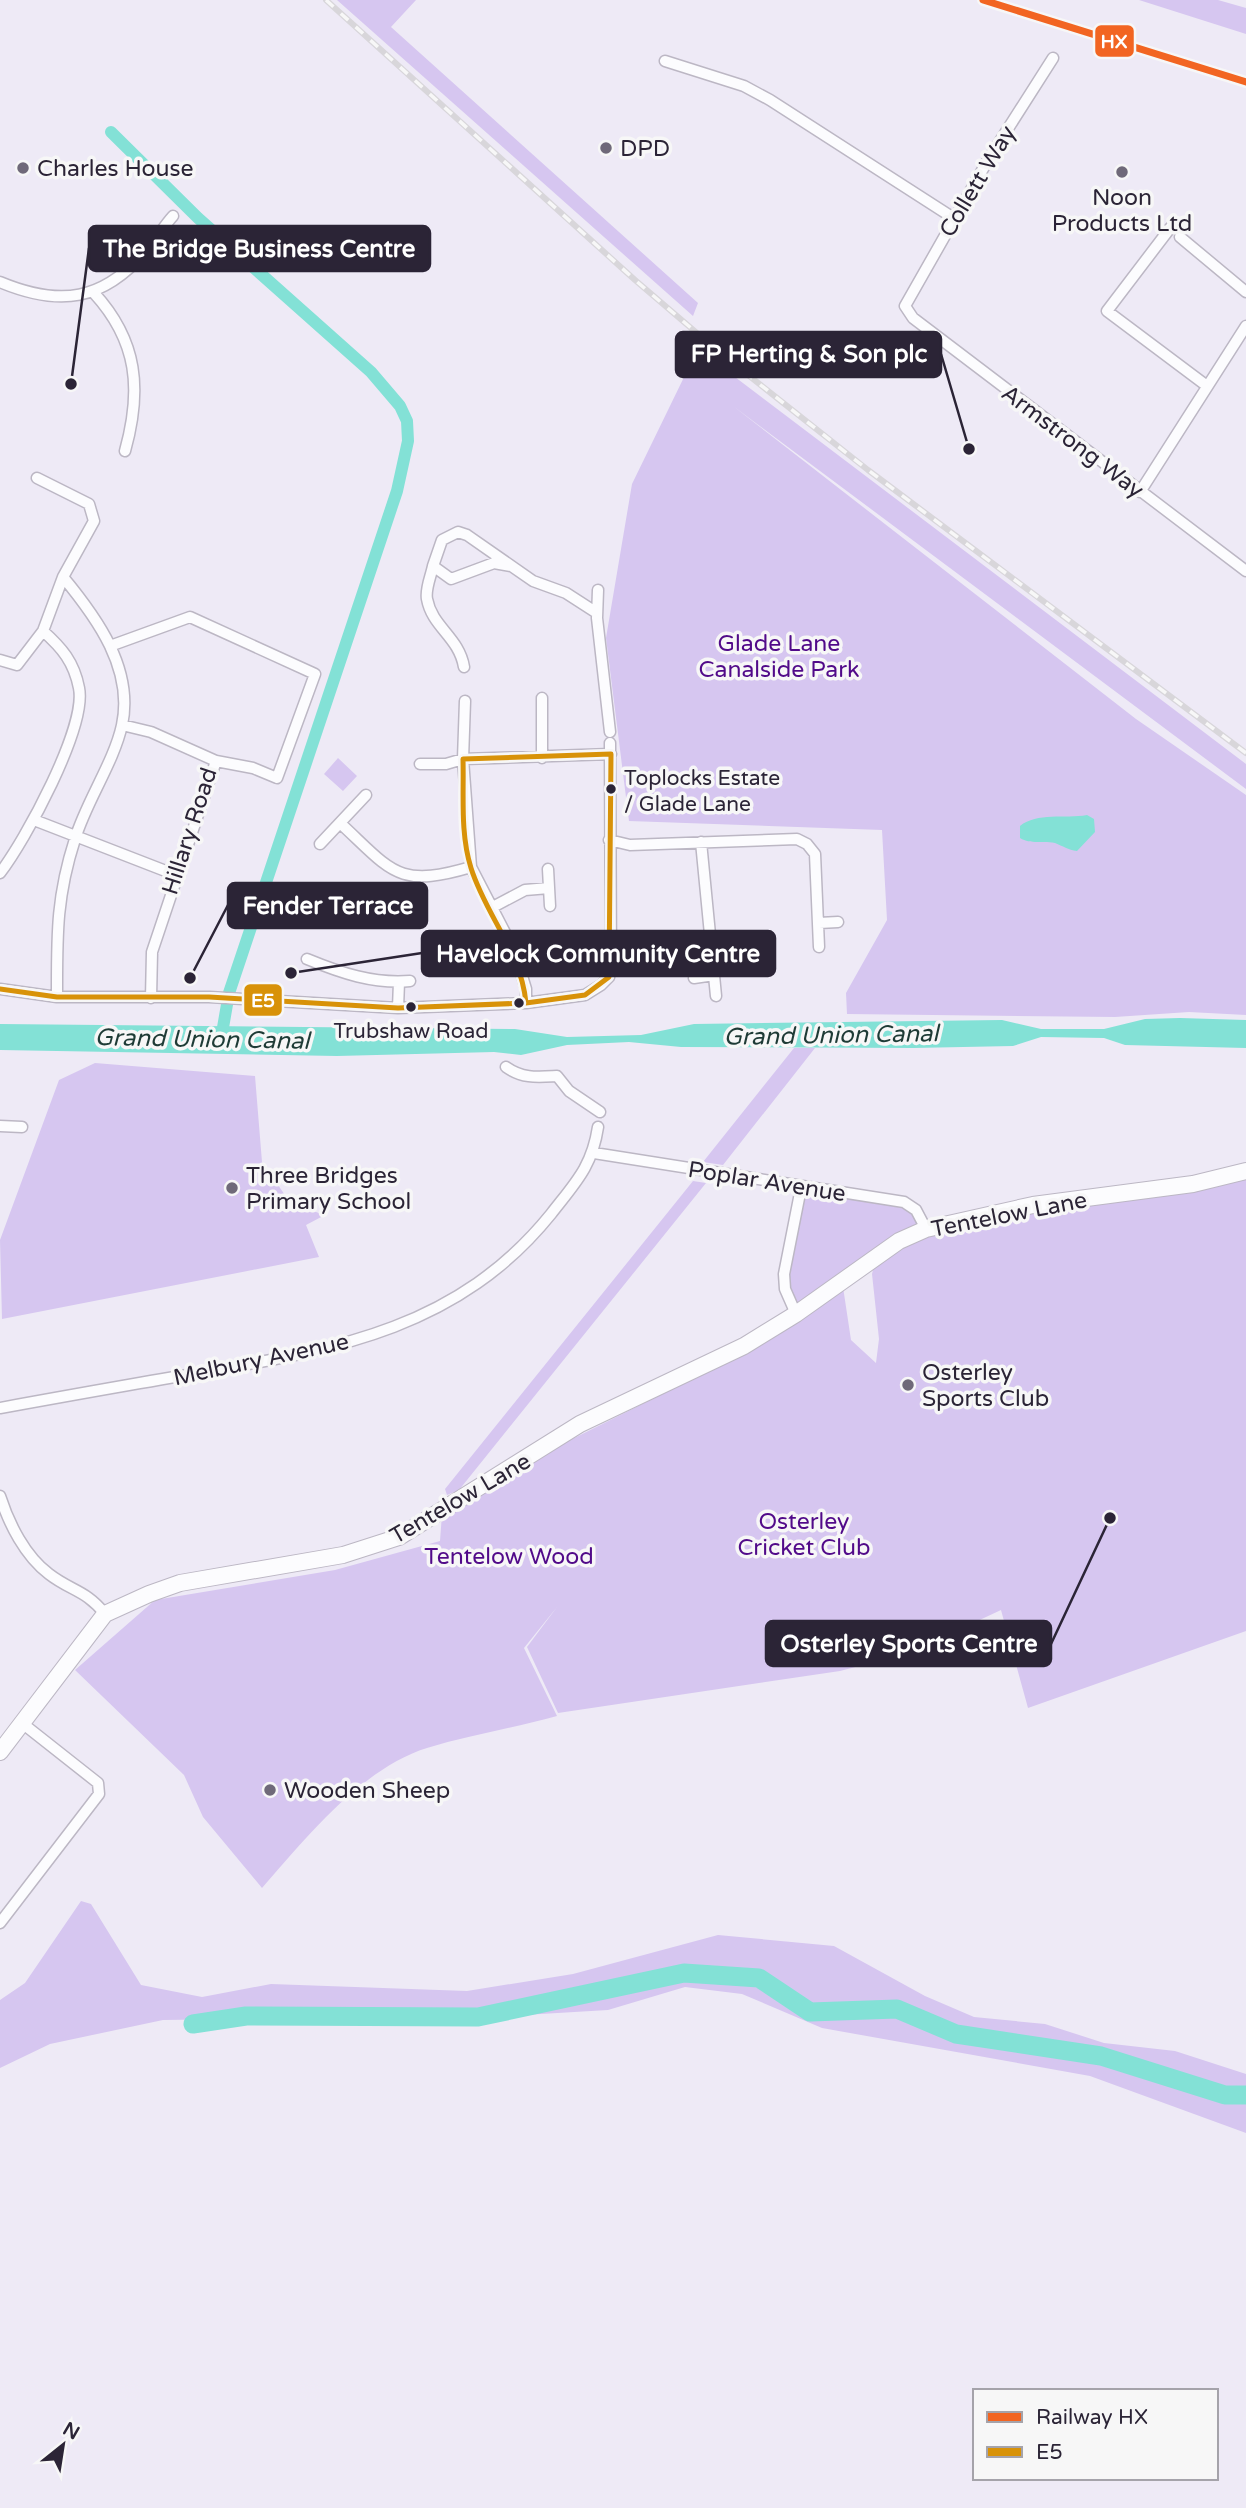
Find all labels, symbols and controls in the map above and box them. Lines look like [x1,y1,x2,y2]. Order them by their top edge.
line badge: HX [1094,24,1135,58]
text: HX [1100,31,1128,53]
street label: Collett Way [934,121,1022,242]
place label: DPD [620,135,670,163]
marker: DPD [598,140,614,156]
place label: Charles House [37,155,194,183]
marker: Charles House [15,160,31,176]
marker: Noon Products Ltd [1114,164,1130,180]
place label: Noon Products Ltd [1052,184,1192,238]
callout: The Bridge Business Centre [89,226,430,271]
text: The Bridge Business Centre [102,235,416,264]
callout: FP Herting & Son plc [676,332,941,377]
text: FP Herting & Son plc [691,340,928,369]
street label: Armstrong Way [996,379,1149,504]
park label: Glade Lane Canalside Park [699,630,859,684]
street label: Hillary Road [156,764,224,898]
place label: Toplocks Estate / Glade Lane [624,766,780,817]
marker: Toplocks Estate / Glade Lane [604,782,618,796]
callout: Fender Terrace [228,883,427,928]
text: Fender Terrace [243,892,414,921]
callout: Havelock Community Centre [422,931,775,976]
text: Havelock Community Centre [436,940,761,969]
line badge: E5 [243,983,283,1017]
text: E5 [251,990,275,1012]
unlabelled marker [512,996,526,1010]
marker: Trubshaw Road [404,1000,418,1014]
place label: Trubshaw Road [334,1019,488,1044]
water label: Grand Union Canal [723,1019,942,1052]
water label: Grand Union Canal [94,1023,313,1056]
street label: Poplar Avenue [686,1156,848,1208]
place label: Three Bridges Primary School [246,1162,411,1216]
marker: Three Bridges Primary School [224,1180,240,1196]
street label: Tentelow Lane [929,1186,1089,1244]
street label: Melbury Avenue [171,1328,351,1392]
place label: Osterley Sports Club [922,1359,1049,1413]
marker: Osterley Sports Club [900,1377,916,1393]
street label: Tentelow Lane [385,1447,536,1550]
park label: Osterley Cricket Club [738,1508,870,1562]
park label: Tentelow Wood [424,1543,594,1571]
callout: Osterley Sports Centre [766,1621,1051,1666]
text: Osterley Sports Centre [780,1630,1038,1659]
place label: Wooden Sheep [284,1777,450,1805]
marker: Wooden Sheep [262,1782,278,1798]
legend [973,2389,1218,2480]
text: Railway HX [1036,2405,1148,2430]
north arrow [28,2410,98,2480]
text: N [59,2418,83,2444]
text: E5 [1036,2440,1063,2465]

